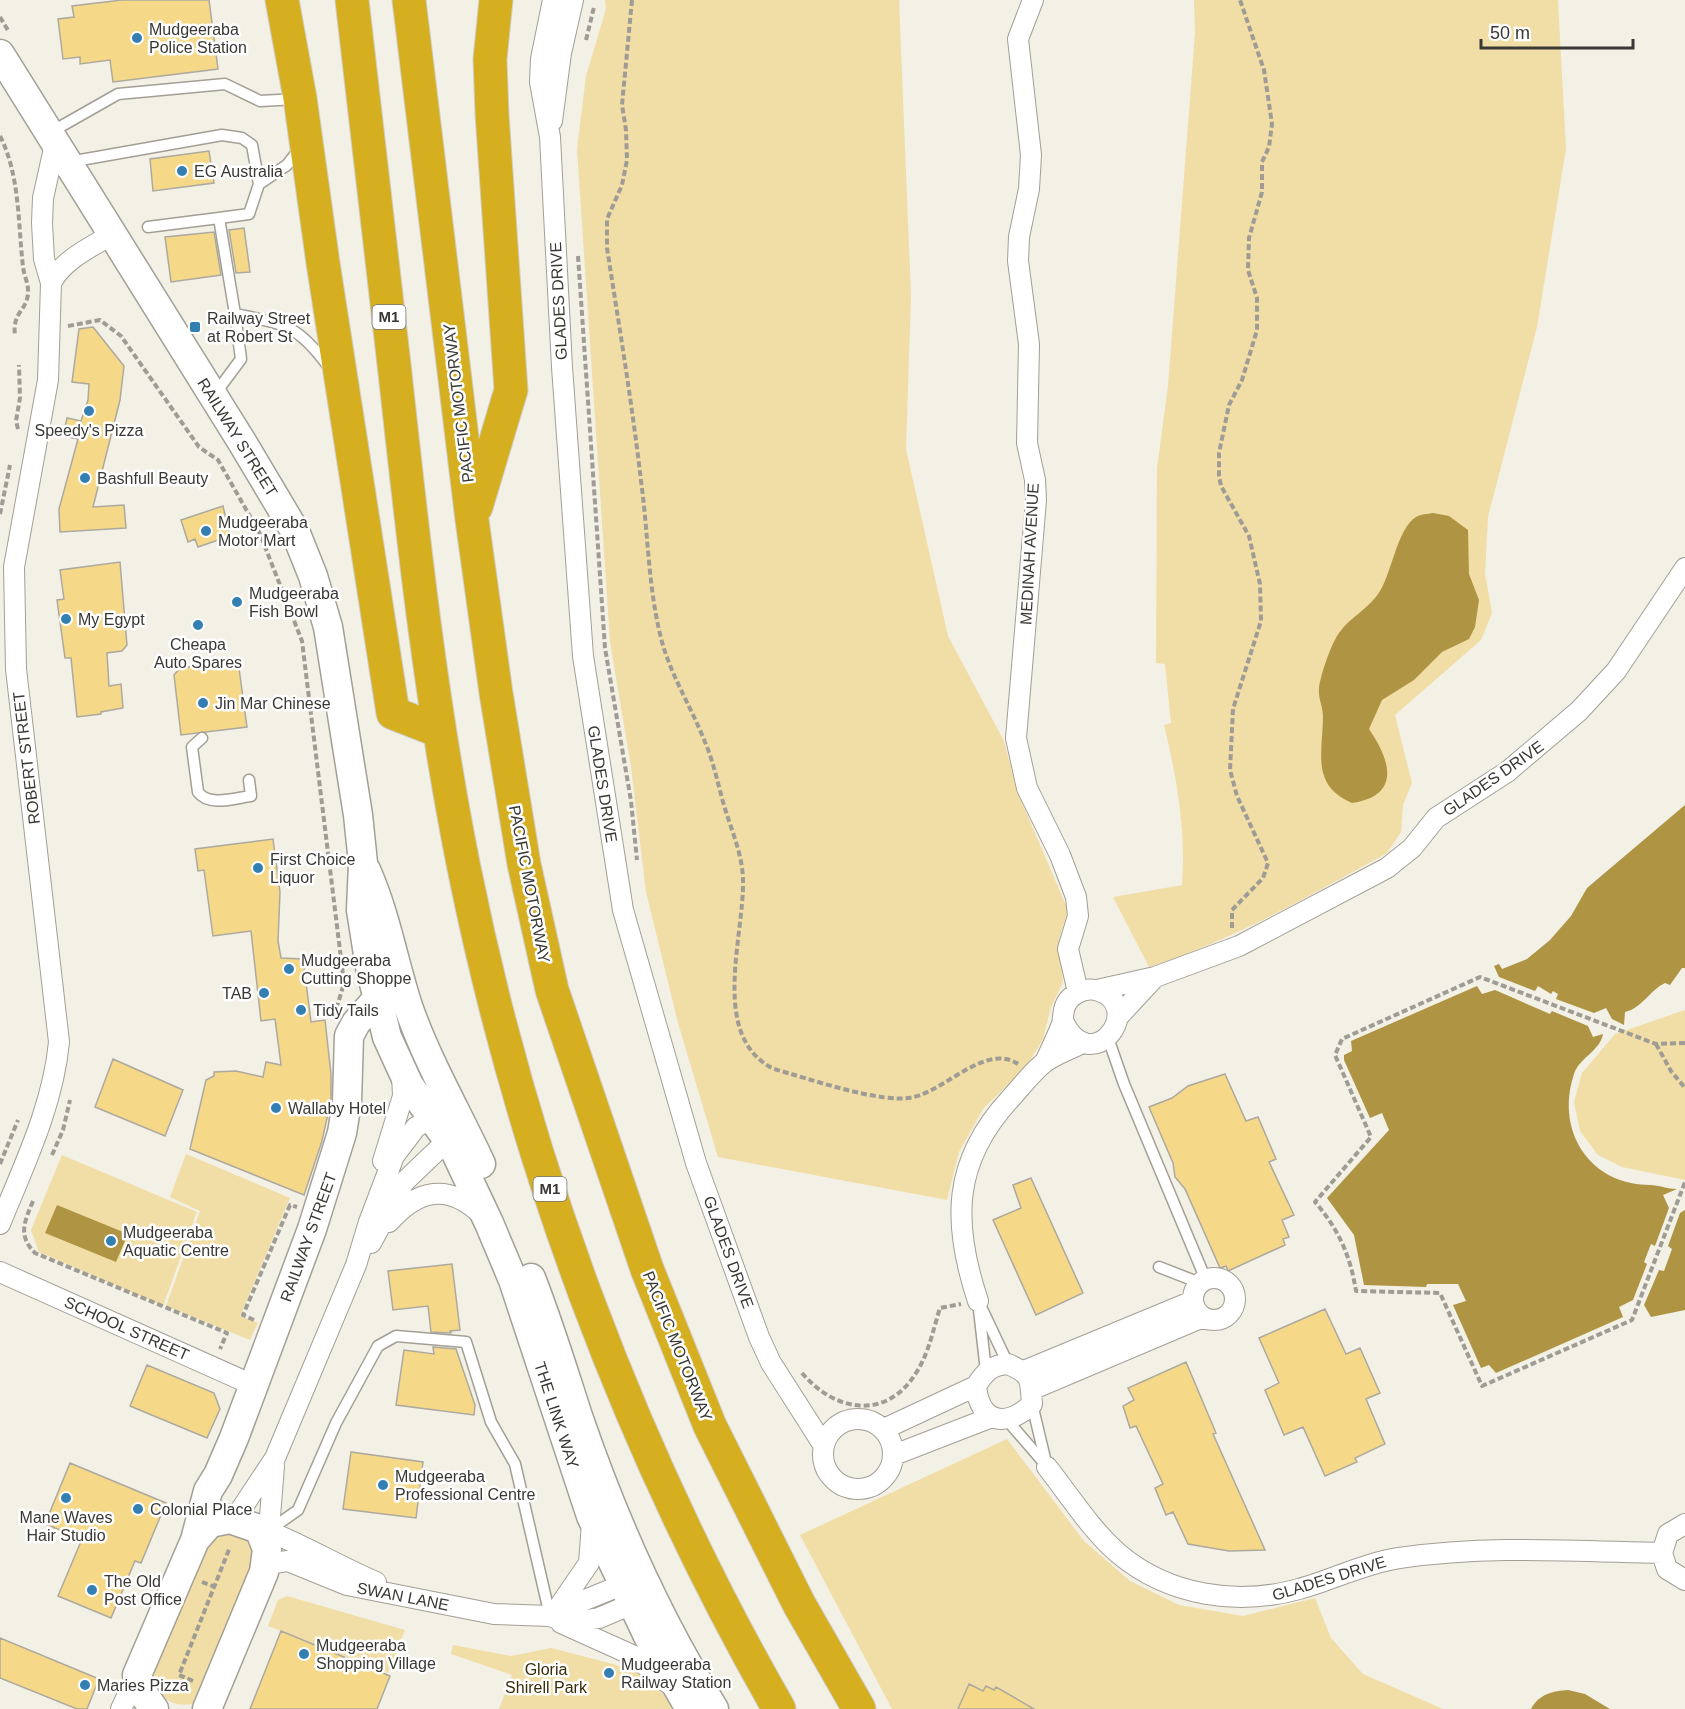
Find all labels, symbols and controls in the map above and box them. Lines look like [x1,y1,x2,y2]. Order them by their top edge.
scale bar [1481,12,1632,50]
place label: Mudgeeraba Police Station [149,21,247,56]
text: 50 m [1490,23,1530,43]
marker: Mudgeeraba Police Station [130,31,144,45]
place label: EG Australia [194,163,283,180]
marker: EG Australia [175,164,189,178]
street label: GLADES DRIVE [547,241,570,360]
road number: M1 [372,305,406,329]
place label: Railway Street at Robert St [207,310,311,345]
marker: Railway Street at Robert St [188,320,202,334]
street label: PACIFIC MOTORWAY [440,322,477,483]
street label: RAILWAY STREET [194,375,281,500]
marker: Speedy's Pizza [82,404,96,418]
place label: Speedy's Pizza [35,422,144,439]
place label: Bashfull Beauty [97,470,208,487]
marker: Bashfull Beauty [78,471,92,485]
street label: MEDINAH AVENUE [1017,483,1042,625]
place label: Mudgeeraba Motor Mart [218,514,308,549]
marker: Mudgeeraba Motor Mart [199,524,213,538]
place label: Mudgeeraba Fish Bowl [249,585,339,620]
marker: Mudgeeraba Fish Bowl [230,595,244,609]
place label: My Egypt [78,611,145,628]
marker: My Egypt [59,612,73,626]
marker: Cheapa Auto Spares [191,618,205,632]
place label: Cheapa Auto Spares [154,636,242,671]
street label: ROBERT STREET [10,690,43,825]
place label: Jin Mar Chinese [215,695,331,712]
marker: Jin Mar Chinese [196,696,210,710]
street label: GLADES DRIVE [585,724,620,844]
street label: GLADES DRIVE [1440,738,1547,819]
street label: PACIFIC MOTORWAY [506,804,553,965]
place label: First Choice Liquor [270,851,355,886]
marker: First Choice Liquor [251,861,265,875]
place label: Mudgeeraba Cutting Shoppe [301,952,411,987]
marker: Mudgeeraba Cutting Shoppe [282,962,296,976]
place label: TAB [222,985,252,1002]
marker: TAB [257,986,271,1000]
place label: Tidy Tails [313,1002,379,1019]
marker: Tidy Tails [294,1003,308,1017]
place label: Wallaby Hotel [288,1100,386,1117]
marker: Wallaby Hotel [269,1101,283,1115]
street label: RAILWAY STREET [277,1170,340,1304]
road number: M1 [534,1177,566,1201]
street label: GLADES DRIVE [700,1194,757,1311]
place label: Mudgeeraba Aquatic Centre [123,1224,229,1259]
marker: Mudgeeraba Aquatic Centre [104,1234,118,1248]
street label: PACIFIC MOTORWAY [640,1269,716,1424]
street label: SCHOOL STREET [62,1293,192,1364]
street label: THE LINK WAY [531,1360,582,1471]
place label: Mudgeeraba Professional Centre [395,1468,536,1503]
marker: Mudgeeraba Professional Centre [376,1478,390,1492]
marker: Mane Waves Hair Studio [59,1491,73,1505]
place label: Colonial Place [150,1501,252,1518]
marker: Colonial Place [131,1502,145,1516]
place label: Mane Waves Hair Studio [20,1509,112,1544]
street label: GLADES DRIVE [1270,1553,1388,1604]
place label: The Old Post Office [104,1573,182,1608]
street label: SWAN LANE [355,1579,450,1614]
marker: The Old Post Office [85,1583,99,1597]
place label: Mudgeeraba Shopping Village [316,1637,436,1672]
marker: Mudgeeraba Shopping Village [297,1647,311,1661]
place label: Mudgeeraba Railway Station [621,1656,731,1691]
park label: Gloria Shirell Park [505,1661,588,1696]
marker: Mudgeeraba Railway Station [602,1666,616,1680]
place label: Maries Pizza [97,1677,189,1694]
marker: Maries Pizza [78,1678,92,1692]

